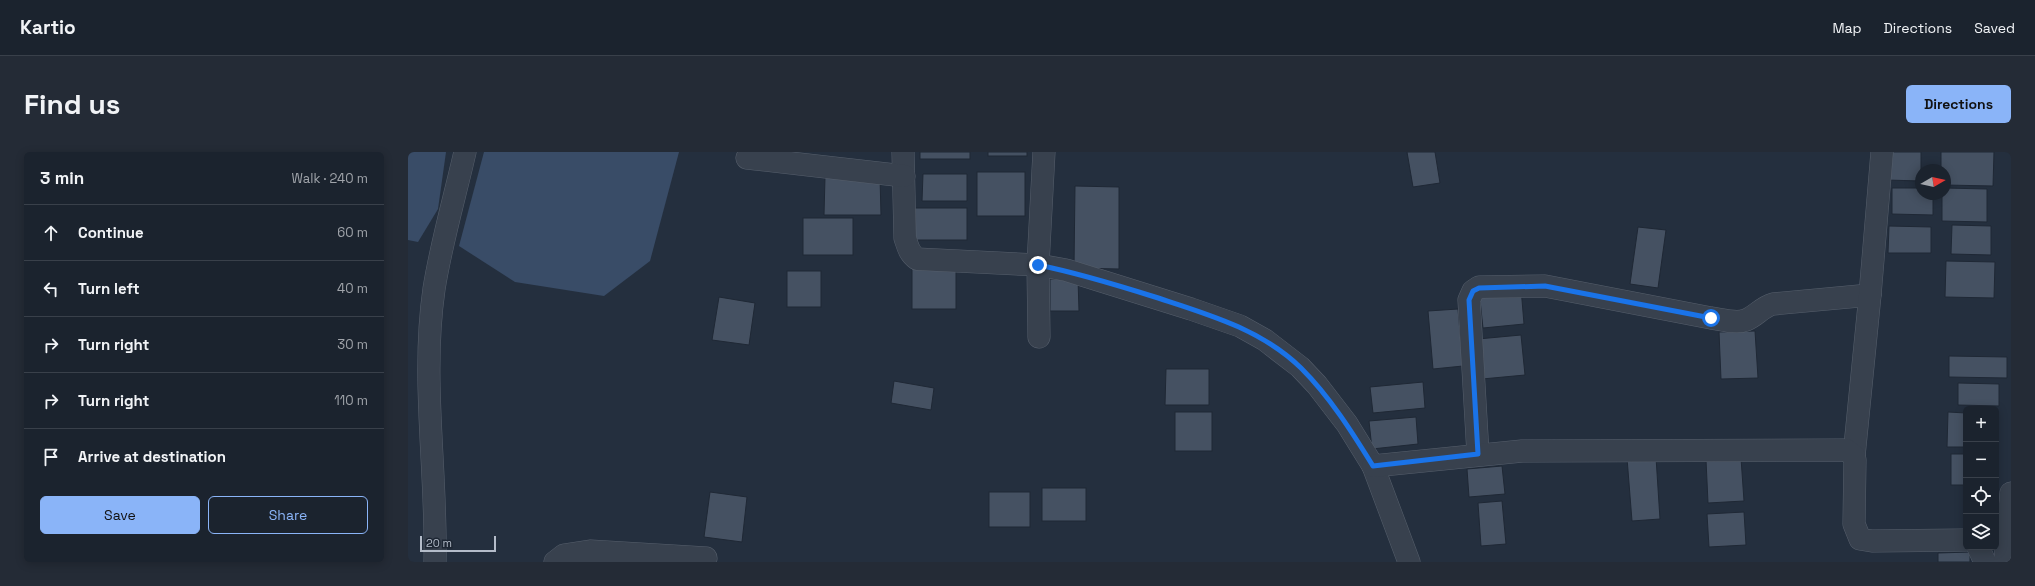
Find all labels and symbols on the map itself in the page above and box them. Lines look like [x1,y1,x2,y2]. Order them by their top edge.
north arrow [1915,164,1951,200]
route end [1029,256,1047,274]
route start [1702,309,1720,327]
scale bar [420,534,496,553]

